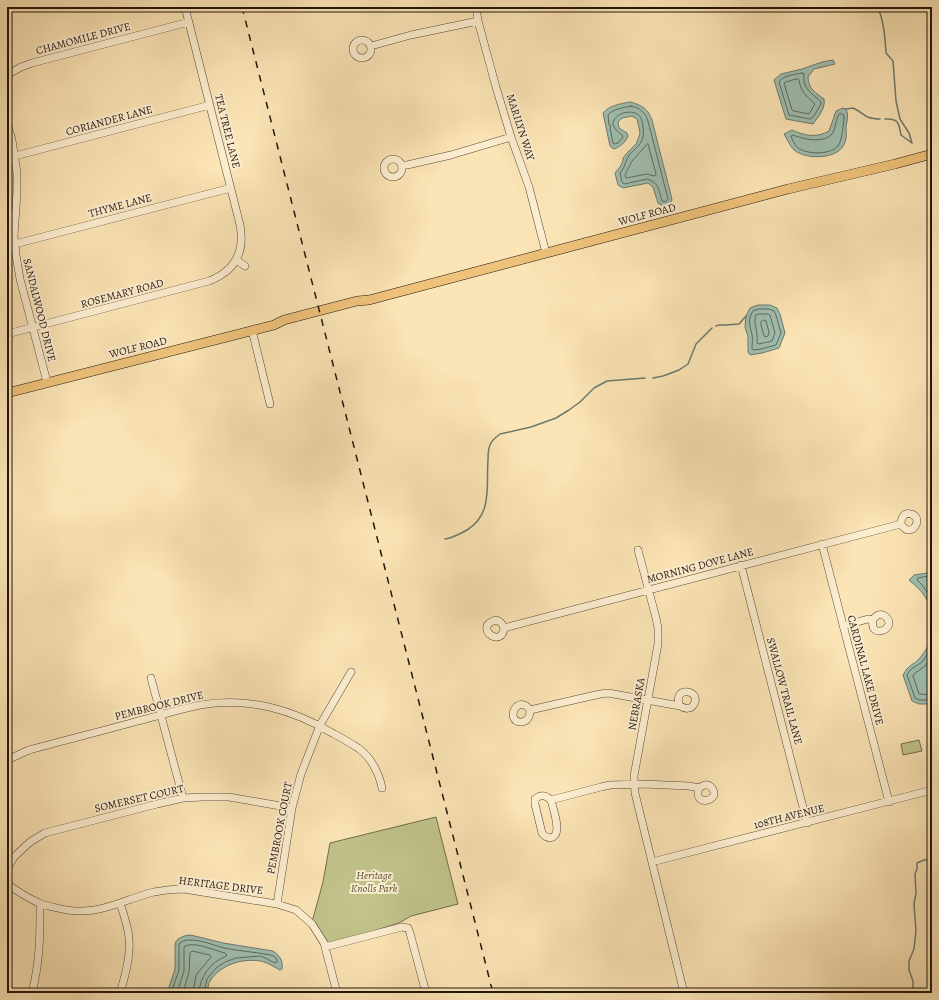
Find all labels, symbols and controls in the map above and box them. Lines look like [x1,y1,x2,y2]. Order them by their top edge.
street label: CHAMOMILE DRIVE [34,19,132,58]
street label: MARILYN WAY [503,92,539,163]
street label: TEA TREE LANE [211,93,244,170]
street label: CORIANDER LANE [64,102,154,139]
street label: THYME LANE [87,190,153,221]
street label: WOLF ROAD [616,200,678,230]
street label: SANDALWOOD DRIVE [19,257,60,363]
street label: ROSEMARY ROAD [79,275,166,312]
street label: WOLF ROAD [107,333,169,362]
street label: MORNING DOVE LANE [645,544,755,587]
street label: CARDINAL LAKE DRIVE [844,614,887,727]
street label: SWALLOW TRAIL LANE [763,636,806,746]
street label: NEBRASKA [624,676,649,732]
street label: PEMBROOK DRIVE [113,687,205,724]
street label: SOMERSET COURT [93,781,185,816]
street label: PEMBROOK COURT [263,781,296,876]
street label: 108TH AVENUE [752,800,826,833]
park label: Heritage Knolls Park [351,868,397,896]
street label: HERITAGE DRIVE [178,873,264,898]

